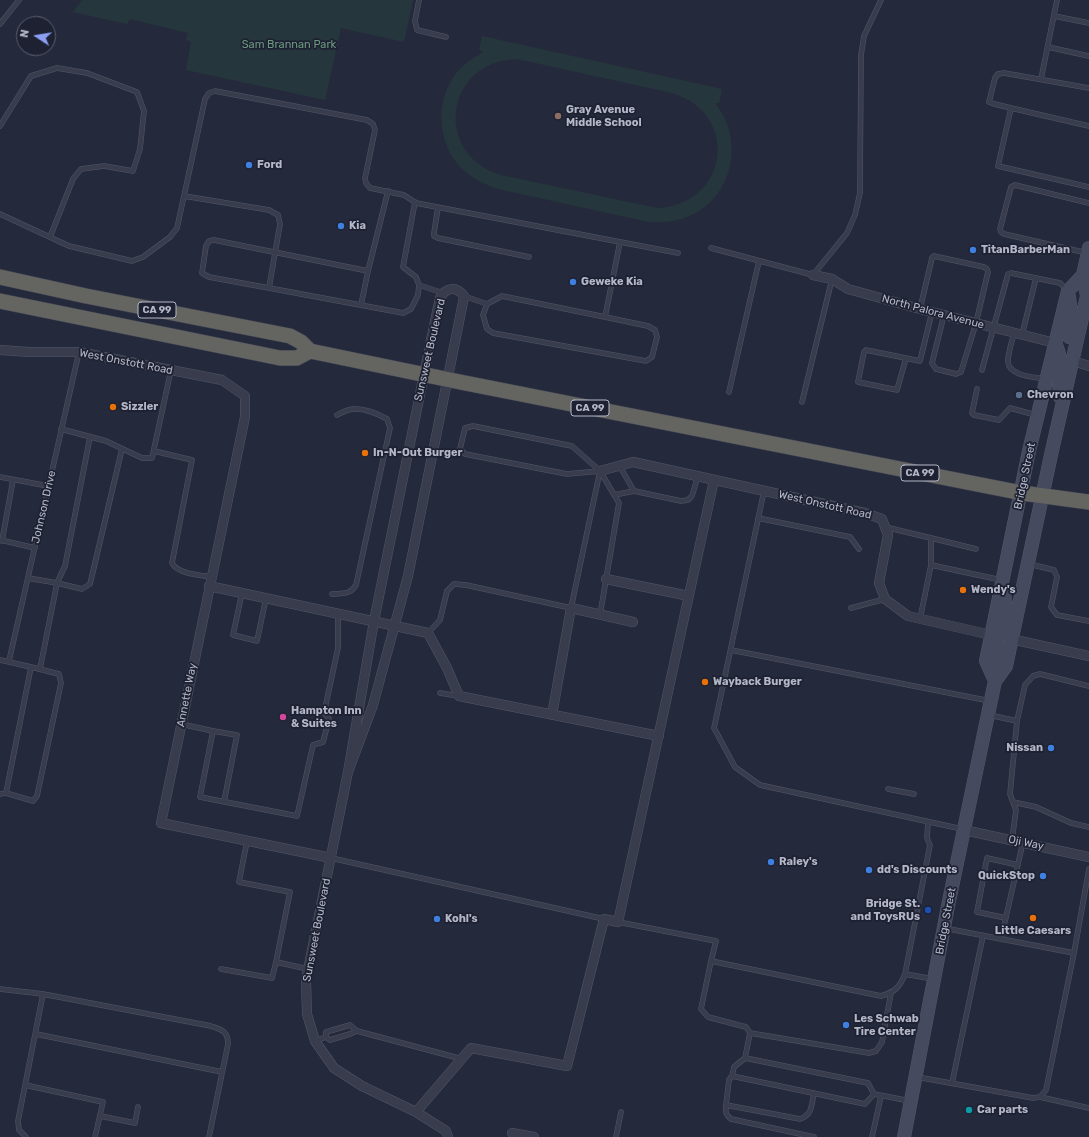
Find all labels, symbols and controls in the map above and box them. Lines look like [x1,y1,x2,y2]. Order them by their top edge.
north arrow [16,16,56,56]
text: N [18,28,32,39]
park label: Sam Brannan Park [242,38,336,52]
place label: Gray Avenue Middle School [566,103,642,129]
marker: Gray Avenue Middle School [553,111,563,121]
place label: Ford [257,158,282,172]
marker: Ford [244,160,254,170]
place label: Kia [349,219,366,233]
marker: Kia [336,221,346,231]
place label: TitanBarberMan [981,243,1070,257]
marker: TitanBarberMan [968,245,978,255]
place label: Geweke Kia [581,275,643,289]
marker: Geweke Kia [568,277,578,287]
street label: North Palora Avenue [880,292,986,332]
street label: Sunsweet Boulevard [412,297,448,403]
road number: CA 99 [138,302,176,318]
street label: West Onstott Road [78,346,174,378]
place label: Chevron [1027,388,1073,402]
marker: Chevron [1014,390,1024,400]
place label: Sizzler [121,400,158,414]
road number: CA 99 [571,400,609,416]
marker: Sizzler [108,402,118,412]
street label: Bridge Street [1011,441,1039,511]
place label: In-N-Out Burger [373,446,463,460]
marker: In-N-Out Burger [360,448,370,458]
road number: CA 99 [901,465,939,481]
street label: Johnson Drive [29,469,59,545]
street label: West Onstott Road [777,488,873,522]
place label: Wendy's [971,583,1016,597]
marker: Wendy's [958,585,968,595]
street label: Annette Way [174,662,200,728]
place label: Wayback Burger [713,675,802,689]
marker: Wayback Burger [700,677,710,687]
place label: Hampton Inn & Suites [291,704,362,730]
marker: Hampton Inn & Suites [278,712,288,722]
place label: Nissan [1006,741,1043,755]
marker: Nissan [1046,743,1056,753]
street label: Oji Way [1007,833,1045,853]
place label: Raley's [779,855,818,869]
marker: Raley's [766,857,776,867]
place label: dd's Discounts [877,863,957,877]
marker: dd's Discounts [864,865,874,875]
place label: QuickStop [978,869,1035,883]
marker: QuickStop [1038,871,1048,881]
street label: Sunsweet Boulevard [301,877,333,983]
street label: Bridge Street [933,886,959,956]
place label: Bridge St. and ToysRUs [851,897,920,923]
marker: Bridge St. and ToysRUs [923,905,933,915]
place label: Kohl's [445,912,478,926]
marker: Little Caesars [1028,913,1038,923]
marker: Kohl's [432,914,442,924]
place label: Little Caesars [995,924,1071,938]
place label: Les Schwab Tire Center [854,1012,919,1038]
marker: Les Schwab Tire Center [841,1020,851,1030]
place label: Car parts [977,1103,1028,1117]
marker: Car parts [964,1105,974,1115]

